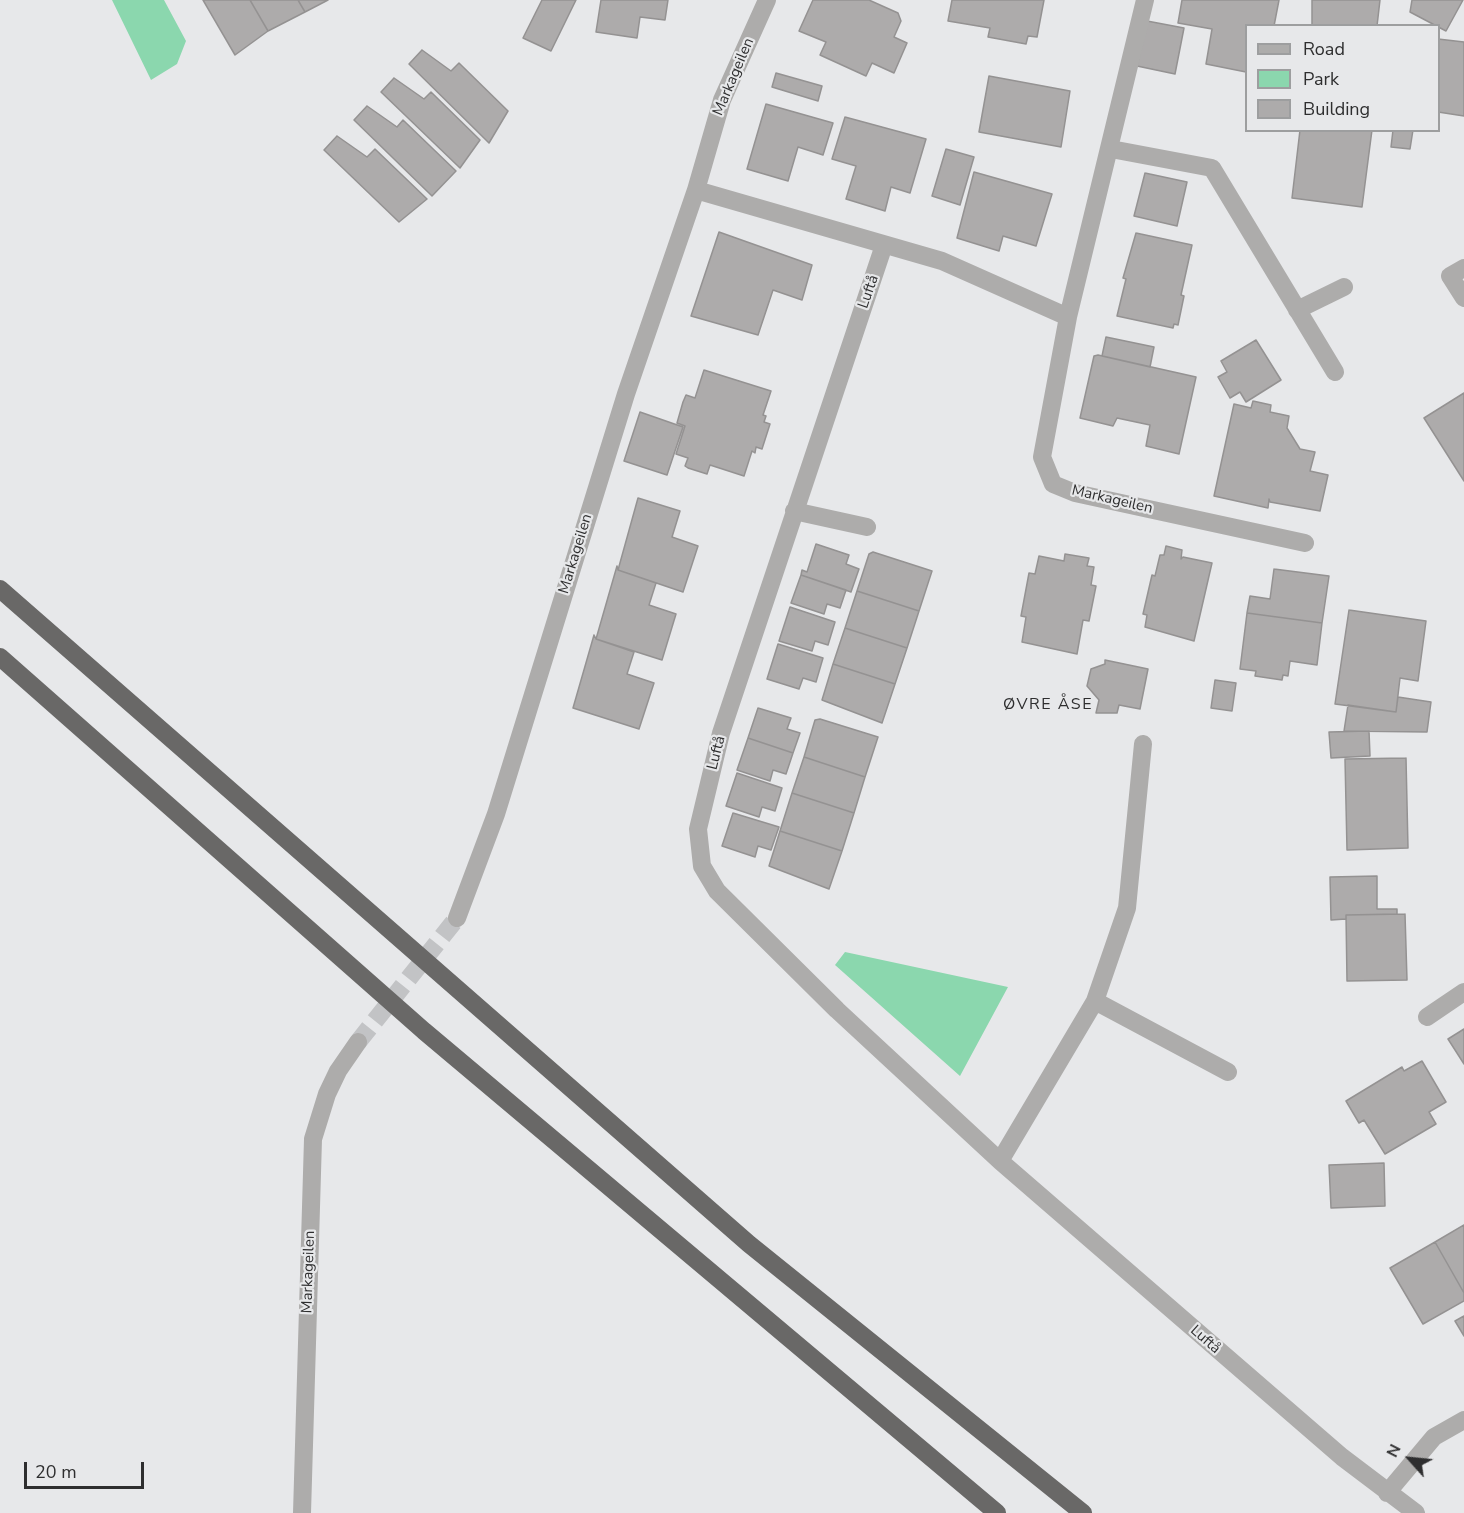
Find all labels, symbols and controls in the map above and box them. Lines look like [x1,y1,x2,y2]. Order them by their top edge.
legend [1245,24,1440,132]
street label: Markageilen [710,35,758,119]
text: Road [1303,37,1345,61]
text: Park [1303,67,1339,91]
text: Building [1303,97,1370,121]
street label: Luftå [855,273,883,311]
street label: Markageilen [1070,482,1154,518]
street label: Markageilen [555,512,597,596]
district label: ØVRE ÅSE [1003,695,1093,715]
street label: Luftå [704,734,730,772]
street label: Markageilen [299,1230,319,1314]
street label: Luftå [1186,1322,1224,1358]
north arrow [1380,1429,1440,1489]
text: N [1381,1441,1406,1461]
scale bar [27,1450,147,1488]
text: 20 m [35,1460,77,1484]

